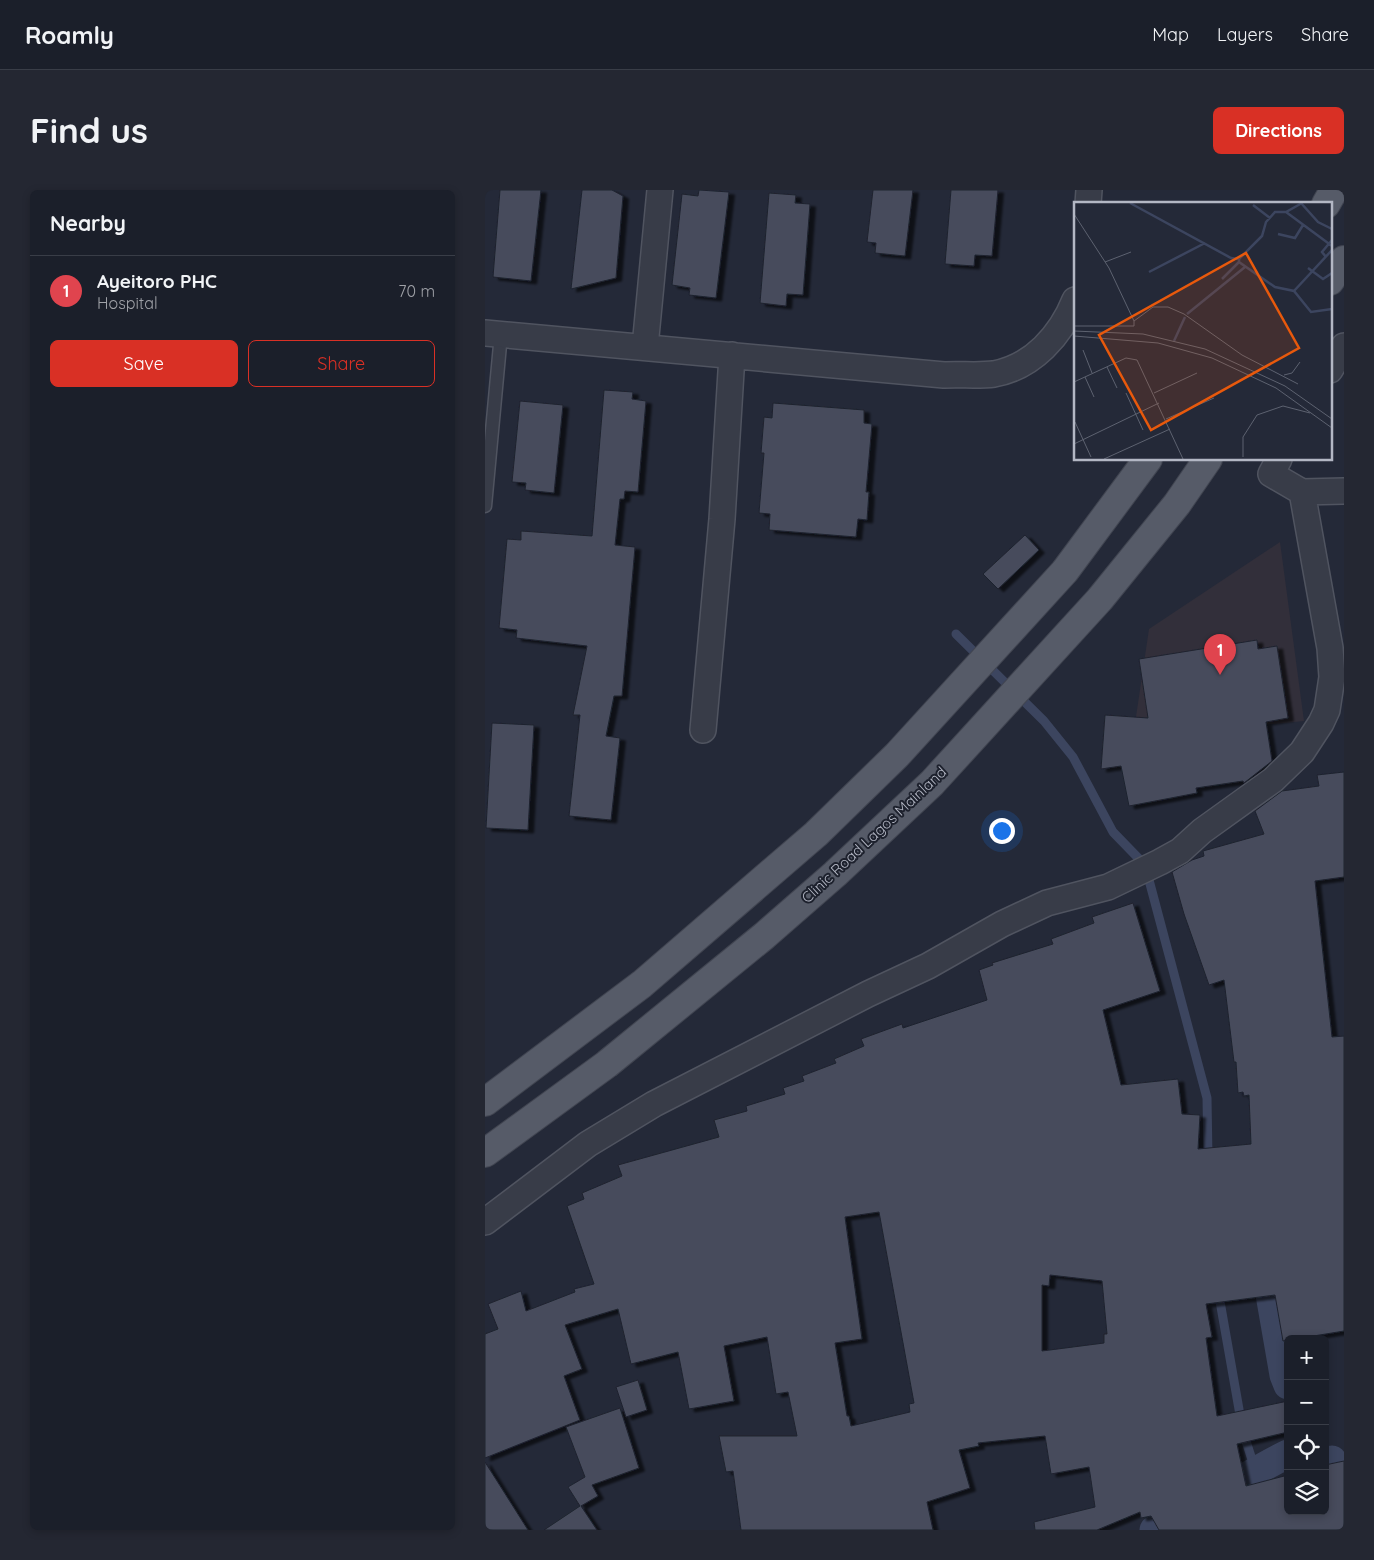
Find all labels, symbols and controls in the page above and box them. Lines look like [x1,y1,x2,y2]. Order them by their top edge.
text: Roamly [25,20,114,50]
text: Map [1152,23,1189,46]
text: Layers [1217,23,1273,46]
text: Share [1301,23,1349,46]
button: Directions [1213,107,1344,154]
text: Find us [30,108,148,152]
inset map [1074,202,1331,460]
text: Nearby [50,210,126,236]
text: Ayeitoro PHC [97,269,217,293]
text: 1 [63,281,69,301]
text: 70 m [398,281,435,301]
text: Hospital [97,293,158,313]
button: Save [50,340,238,387]
button: Share [248,340,435,387]
pin: 1 [1204,634,1236,675]
street label: Clinic Road Lagos Mainland [797,762,950,907]
your location [989,818,1015,844]
map controls [1284,1335,1329,1515]
button: + [1284,1335,1329,1380]
button: − [1284,1380,1329,1425]
button: locate [1284,1425,1329,1470]
button: layers [1284,1470,1329,1515]

